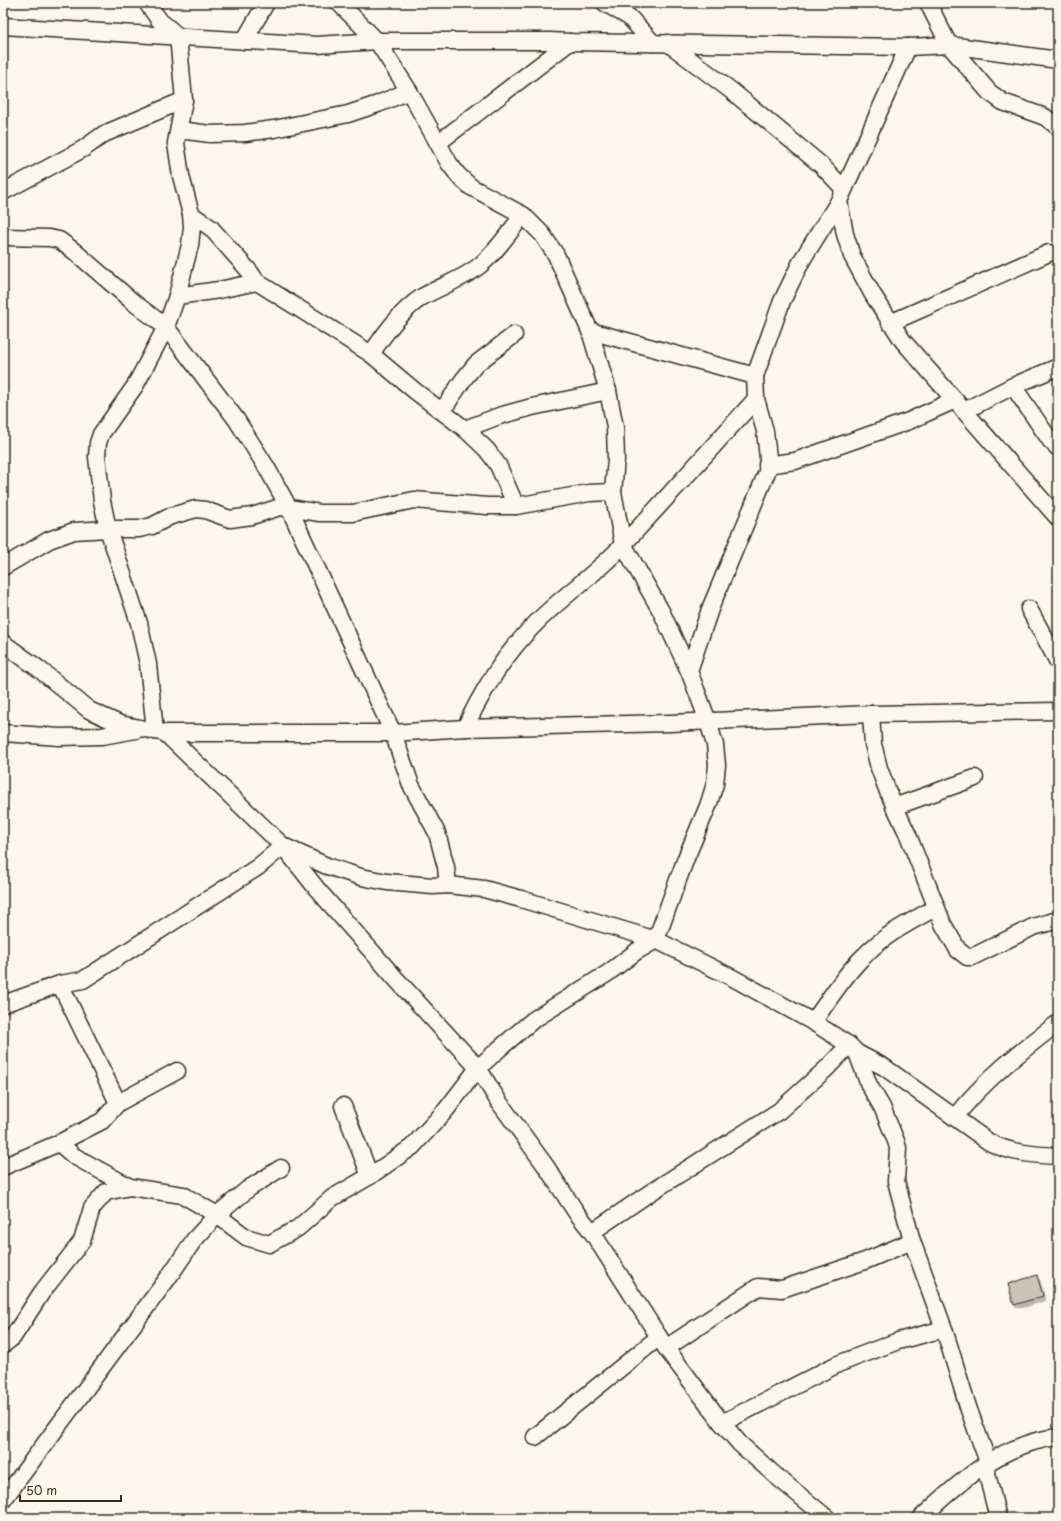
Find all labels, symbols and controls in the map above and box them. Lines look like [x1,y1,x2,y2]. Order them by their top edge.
scale bar [20,1477,121,1503]
text: 50 m [26,1481,57,1499]

